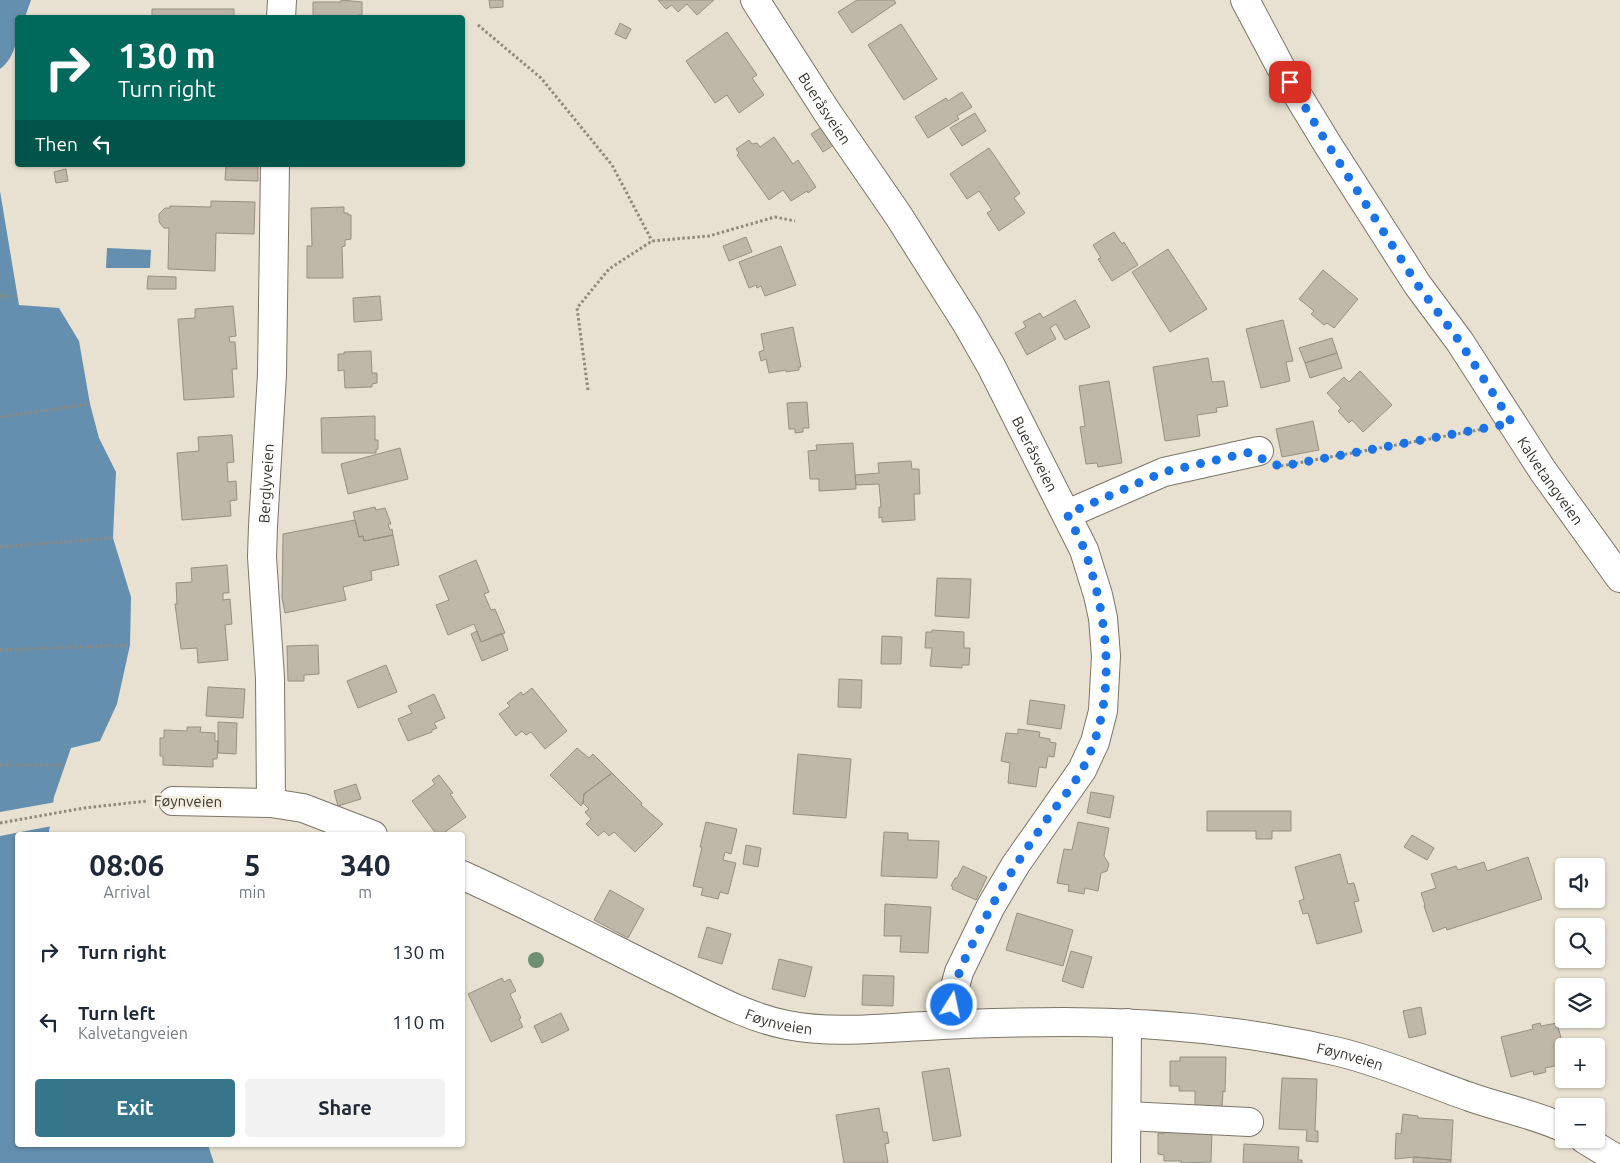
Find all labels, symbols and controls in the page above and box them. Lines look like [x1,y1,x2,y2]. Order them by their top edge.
icon: right [35,35,100,100]
text: 130 m [118,35,216,75]
pin [1269,61,1311,103]
icon: arrive [1276,68,1304,96]
street label: Bueråsveien [795,69,855,147]
text: Turn right [118,76,216,101]
icon: left [88,130,116,158]
text: Then [35,133,78,155]
street label: Bueråsveien [1009,413,1062,494]
street label: Kalvetangveien [1515,433,1587,528]
street label: Berglyveien [255,443,276,524]
street label: Føynveien [154,792,222,810]
text: 08:06 [89,848,164,882]
text: 5 [244,848,261,882]
text: 340 [340,848,391,882]
map controls [1555,858,1605,1148]
button: sound [1555,858,1605,908]
text: Arrival [104,883,150,901]
text: min [239,883,266,901]
text: m [358,883,372,901]
button: search [1555,918,1605,968]
icon: right [35,938,63,966]
text: Turn right [78,941,166,963]
text: 130 m [392,941,445,963]
position arrow [925,978,977,1030]
button: layers [1555,978,1605,1028]
text: Turn left [78,1002,156,1024]
street label: Føynveien [743,1005,813,1037]
icon: left [35,1008,63,1036]
text: 110 m [392,1011,445,1033]
text: Kalvetangveien [78,1024,188,1042]
button: + [1555,1038,1605,1088]
street label: Føynveien [1315,1039,1386,1073]
button: Exit [35,1079,235,1137]
button: Share [245,1079,445,1137]
button: − [1555,1098,1605,1148]

